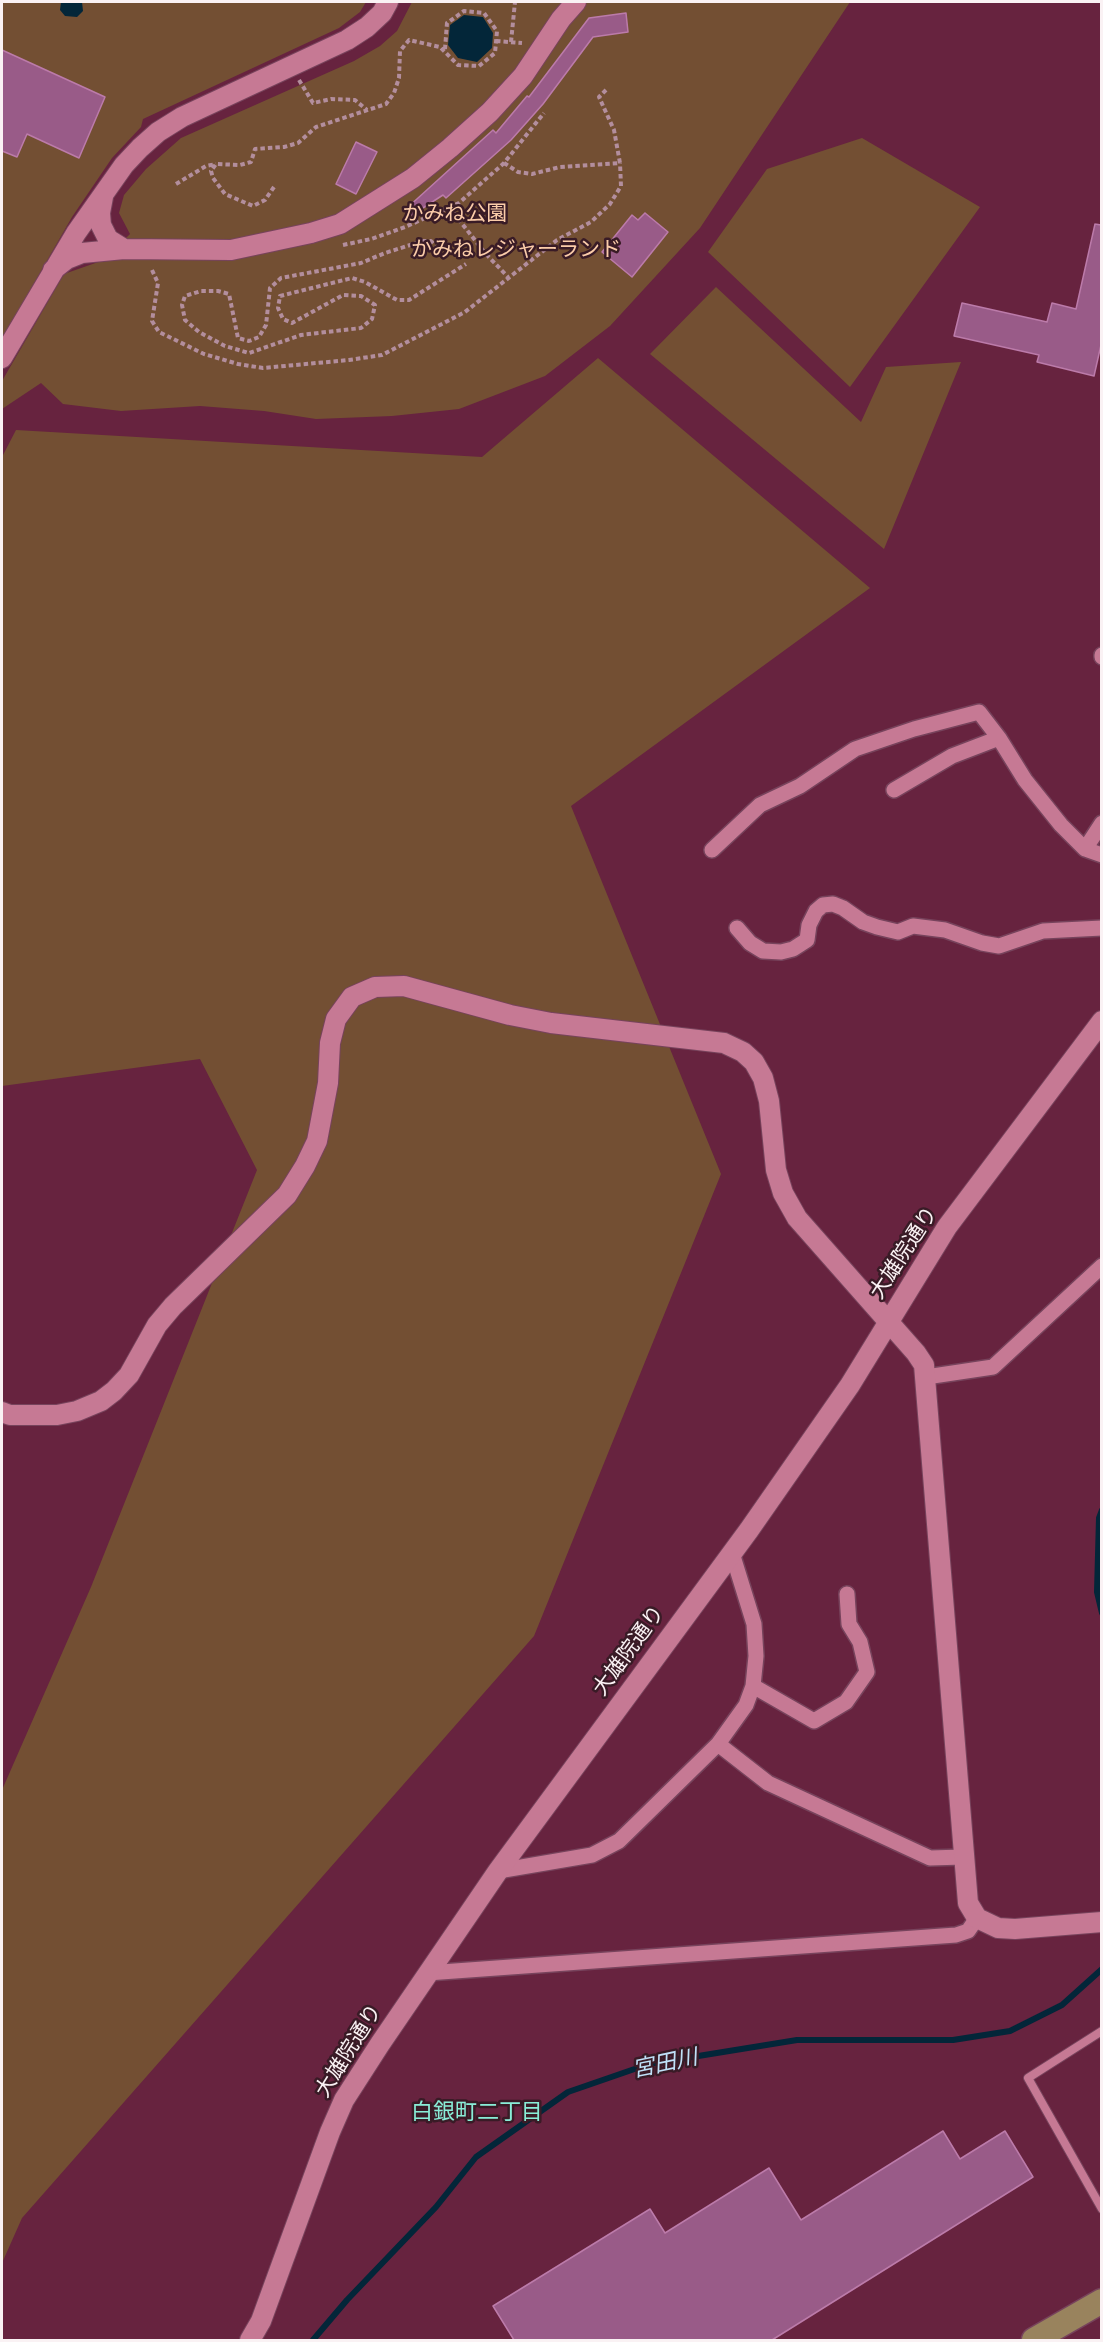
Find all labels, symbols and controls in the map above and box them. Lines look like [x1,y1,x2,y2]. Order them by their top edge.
park label: かみね公園 [403,201,507,227]
park label: かみねレジャーランド [411,237,621,263]
street label: 大雄院通り [865,1202,943,1304]
street label: 大雄院通り [588,1601,670,1701]
street label: 大雄院通り [310,2000,388,2102]
water label: 宮田川 [630,2044,700,2084]
district label: 白銀町二丁目 [411,2100,543,2126]

